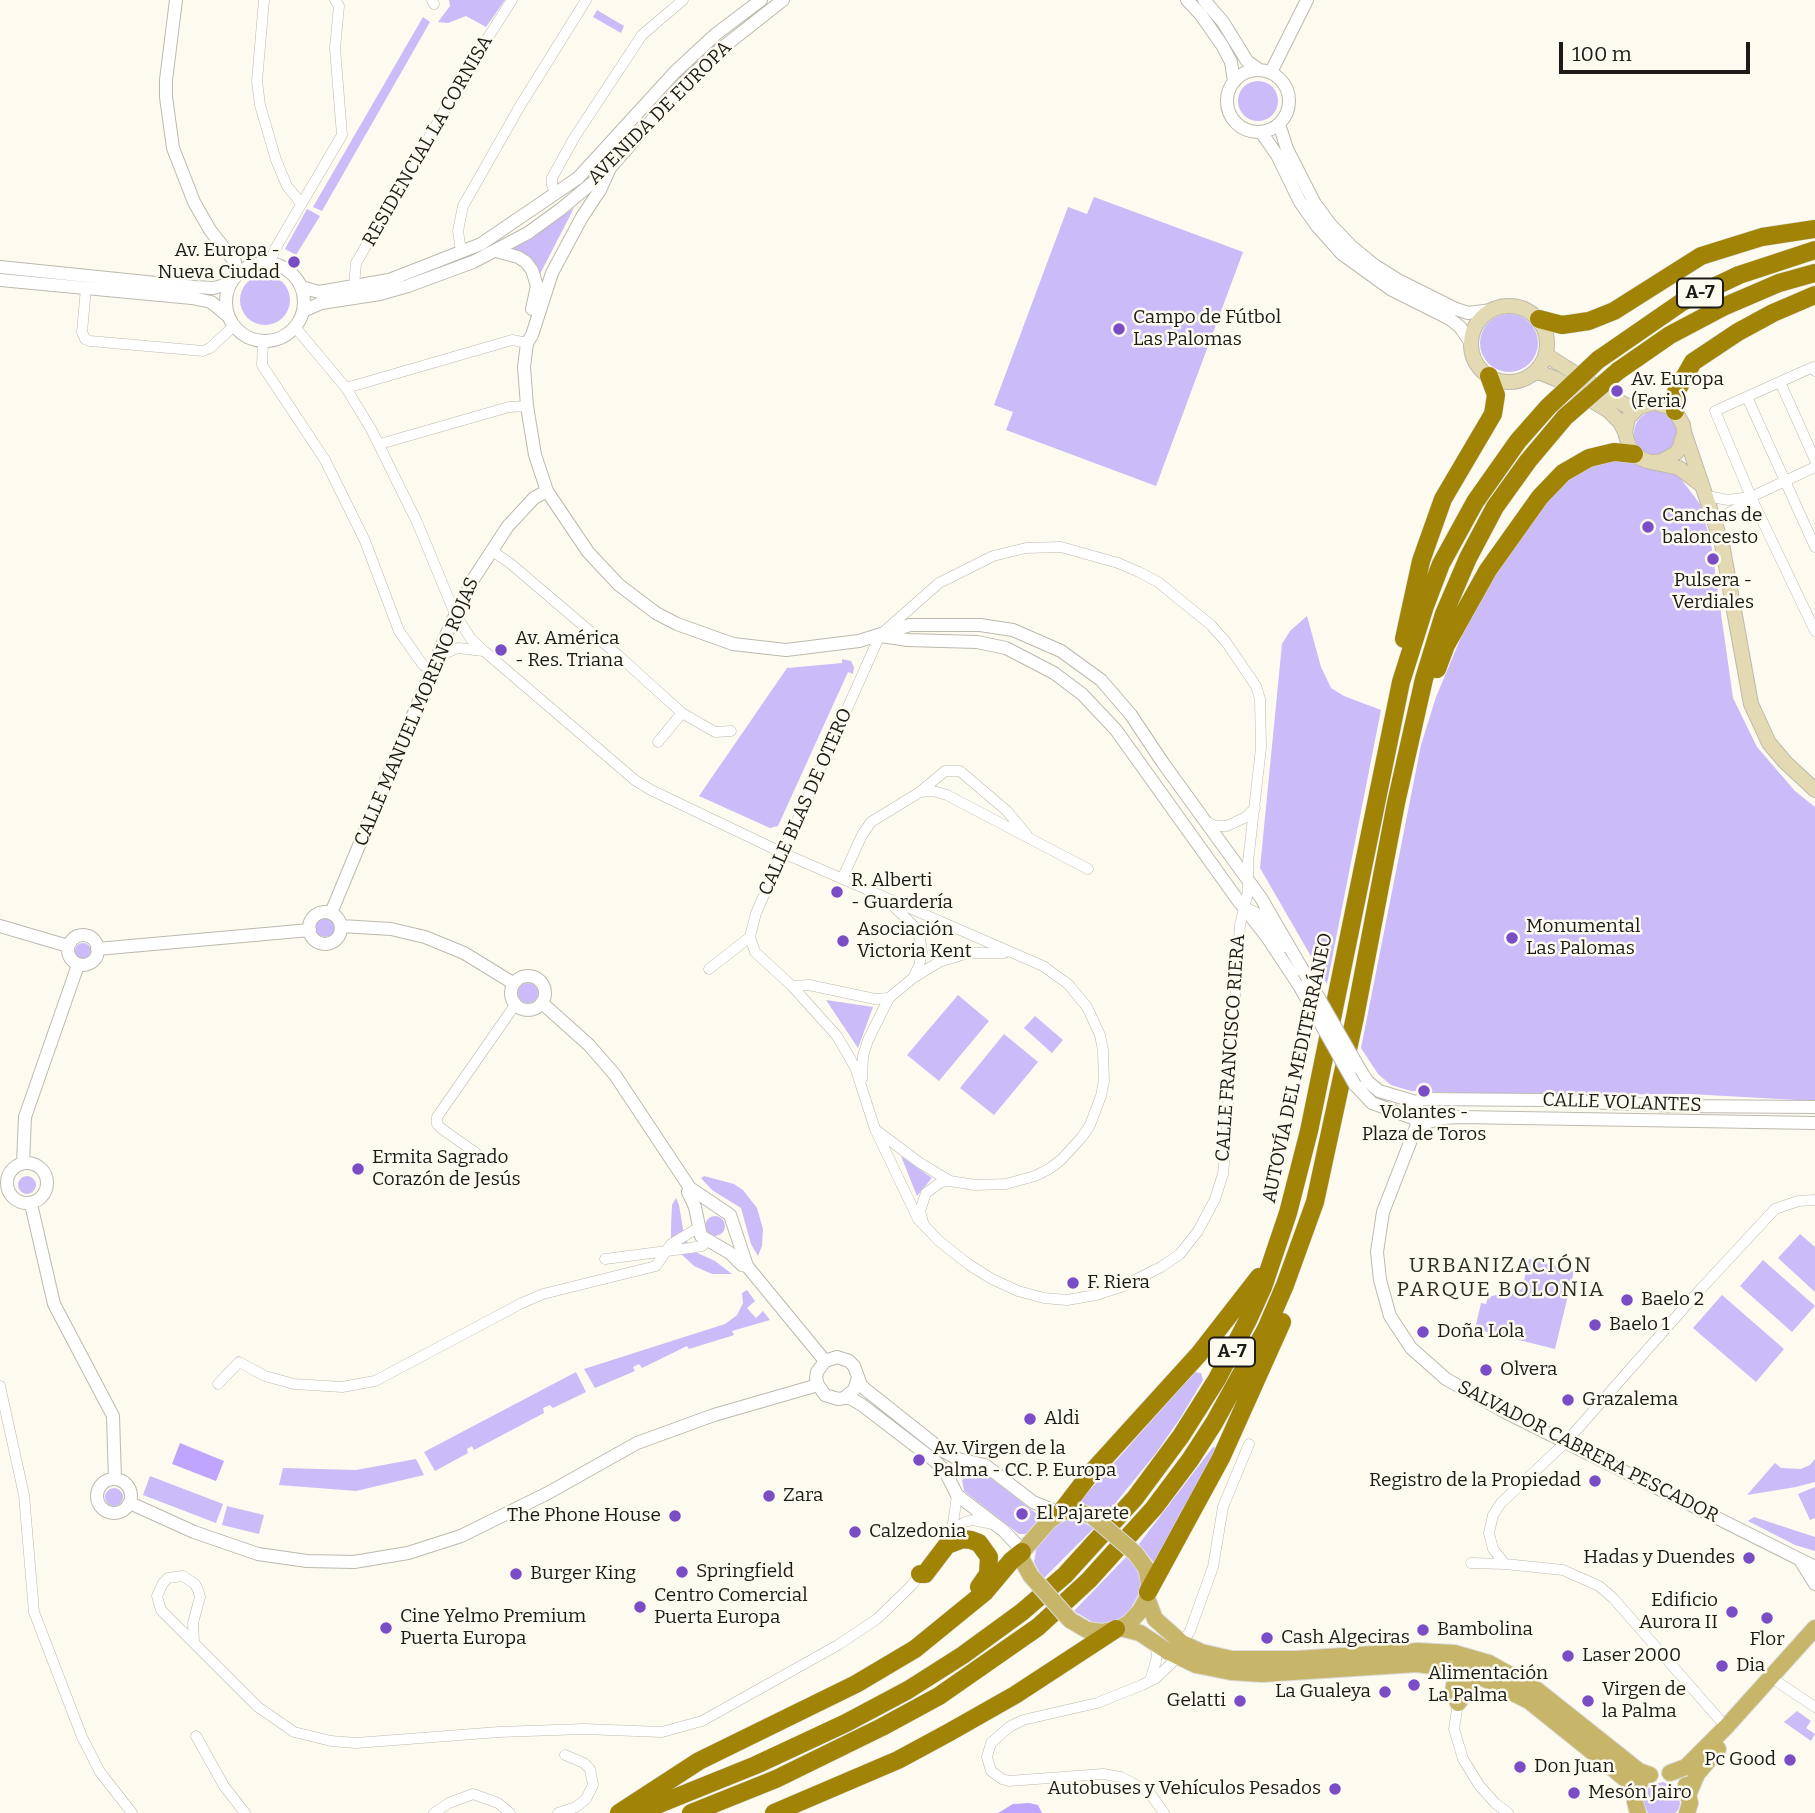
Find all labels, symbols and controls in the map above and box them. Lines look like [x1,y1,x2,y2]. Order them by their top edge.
scale bar [1563,28,1754,72]
street label: RESIDENCIAL LA CORNISA [358,32,498,250]
street label: AVENIDA DE EUROPA [583,36,737,190]
text: 100 m [1572,41,1632,67]
place label: Av. Europa - Nueva Ciudad [157,240,280,284]
marker: Av. Europa - Nueva Ciudad [286,254,302,270]
road number: A-7 [1677,278,1723,307]
place label: Campo de Fútbol Las Palomas [1133,307,1281,351]
marker: Campo de Fútbol Las Palomas [1111,321,1127,337]
place label: Av. Europa (Feria) [1631,369,1724,413]
marker: Av. Europa (Feria) [1609,383,1625,399]
place label: Canchas de baloncesto [1662,505,1762,549]
marker: Canchas de baloncesto [1640,519,1656,535]
marker: Pulsera - Verdiales [1705,551,1721,567]
place label: Pulsera - Verdiales [1672,570,1754,614]
street label: CALLE MANUEL MORENO ROJAS [350,574,484,850]
place label: Av. América - Res. Triana [515,628,624,672]
marker: Av. América - Res. Triana [493,642,509,658]
street label: CALLE BLAS DE OTERO [754,705,858,899]
place label: R. Alberti - Guardería [851,870,953,914]
marker: R. Alberti - Guardería [829,884,845,900]
place label: Monumental Las Palomas [1526,916,1640,960]
place label: Asociación Victoria Kent [857,919,972,963]
marker: Monumental Las Palomas [1504,930,1520,946]
street label: AUTOVÍA DEL MEDITERRÁNEO [1258,931,1338,1205]
marker: Asociación Victoria Kent [835,933,851,949]
street label: CALLE FRANCISCO RIERA [1212,933,1250,1163]
marker: Volantes - Plaza de Toros [1416,1083,1432,1099]
street label: CALLE VOLANTES [1542,1089,1702,1117]
place label: Volantes - Plaza de Toros [1362,1102,1486,1146]
place label: Ermita Sagrado Corazón de Jesús [372,1147,521,1191]
marker: Ermita Sagrado Corazón de Jesús [350,1161,366,1177]
district label: URBANIZACIÓN PARQUE BOLONIA [1398,1253,1604,1303]
place label: F. Riera [1087,1272,1150,1294]
marker: F. Riera [1065,1275,1081,1291]
place label: Baelo 2 [1641,1289,1704,1311]
marker: Baelo 2 [1619,1292,1635,1308]
place label: Baelo 1 [1609,1314,1670,1336]
marker: Baelo 1 [1587,1317,1603,1333]
place label: Doña Lola [1437,1321,1524,1343]
marker: Doña Lola [1415,1324,1431,1340]
road number: A-7 [1209,1338,1255,1366]
place label: Olvera [1500,1359,1557,1381]
marker: Olvera [1478,1362,1494,1378]
street label: SALVADOR CABRERA PESCADOR [1454,1376,1722,1528]
place label: Grazalema [1582,1389,1678,1411]
marker: Grazalema [1560,1392,1576,1408]
place label: Aldi [1044,1408,1080,1430]
marker: Aldi [1022,1411,1038,1427]
place label: Av. Virgen de la Palma - CC. P. Europa [933,1438,1116,1482]
marker: Av. Virgen de la Palma - CC. P. Europa [911,1452,927,1468]
place label: Registro de la Propiedad [1369,1470,1581,1492]
marker: Registro de la Propiedad [1587,1473,1603,1489]
place label: Zara [783,1485,823,1507]
marker: Zara [761,1488,777,1504]
place label: El Pajarete [1036,1503,1129,1525]
place label: The Phone House [507,1505,661,1527]
marker: El Pajarete [1014,1506,1030,1522]
marker: The Phone House [667,1508,683,1524]
place label: Calzedonia [869,1521,966,1543]
marker: Calzedonia [847,1524,863,1540]
place label: Hadas y Duendes [1583,1547,1735,1569]
marker: Hadas y Duendes [1741,1550,1757,1566]
place label: Springfield [696,1561,794,1583]
place label: Burger King [530,1563,636,1585]
marker: Springfield [674,1564,690,1580]
marker: Burger King [508,1566,524,1582]
place label: Centro Comercial Puerta Europa [654,1585,808,1629]
place label: Edificio Aurora II [1639,1590,1718,1634]
marker: Centro Comercial Puerta Europa [632,1599,648,1615]
marker: Edificio Aurora II [1724,1604,1740,1620]
place label: Cine Yelmo Premium Puerta Europa [400,1606,586,1650]
marker: Flor [1759,1610,1775,1626]
place label: Bambolina [1437,1619,1533,1641]
marker: Cine Yelmo Premium Puerta Europa [378,1620,394,1636]
marker: Bambolina [1415,1622,1431,1638]
place label: Cash Algeciras [1281,1627,1410,1649]
place label: Flor [1749,1629,1785,1651]
marker: Cash Algeciras [1259,1630,1275,1646]
place label: Laser 2000 [1582,1645,1681,1667]
marker: Laser 2000 [1560,1648,1576,1664]
place label: Dia [1736,1655,1765,1677]
marker: Dia [1714,1658,1730,1674]
place label: Alimentación La Palma [1428,1663,1548,1707]
marker: Alimentación La Palma [1406,1677,1422,1693]
place label: Virgen de la Palma [1602,1679,1686,1723]
place label: La Gualeya [1275,1681,1371,1703]
marker: La Gualeya [1377,1684,1393,1700]
place label: Gelatti [1167,1690,1226,1712]
marker: Gelatti [1232,1693,1248,1709]
marker: Virgen de la Palma [1580,1693,1596,1709]
place label: Pc Good [1704,1749,1776,1771]
marker: Pc Good [1782,1752,1798,1768]
place label: Don Juan [1534,1756,1615,1778]
marker: Don Juan [1512,1759,1528,1775]
place label: Autobuses y Vehículos Pesados [1047,1778,1321,1800]
marker: Autobuses y Vehículos Pesados [1327,1781,1343,1797]
place label: Mesón Jairo [1588,1782,1692,1804]
marker: Mesón Jairo [1566,1785,1582,1801]

